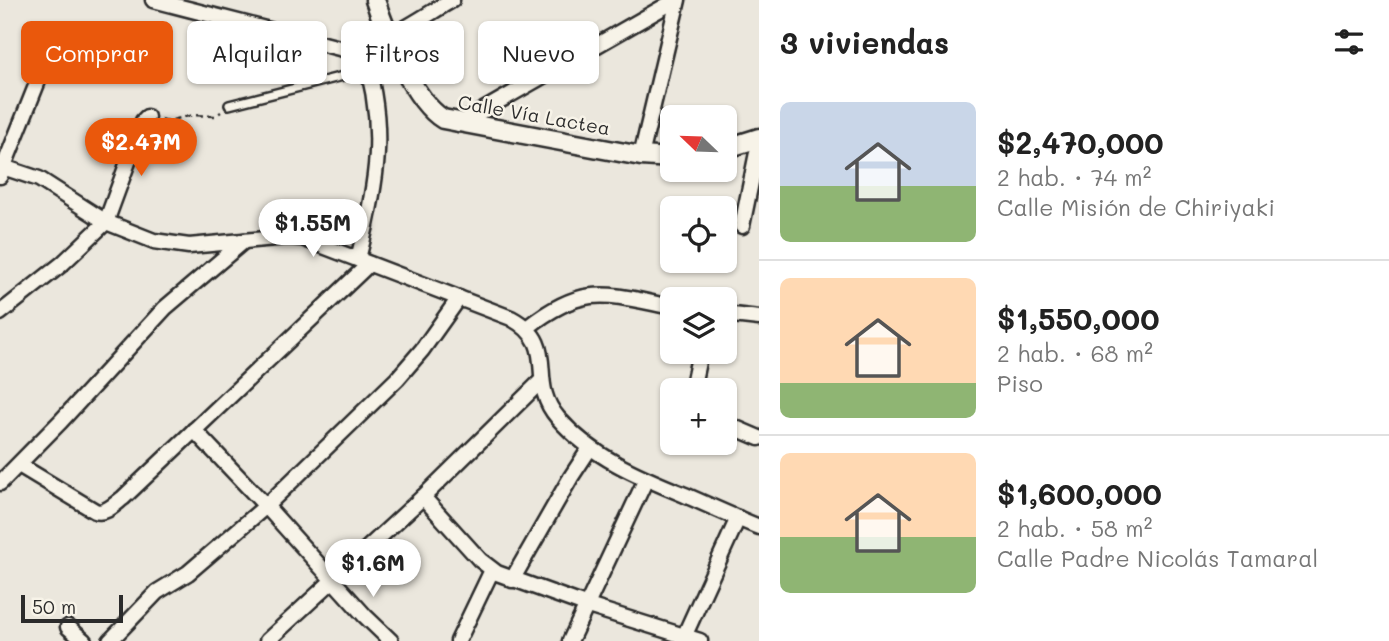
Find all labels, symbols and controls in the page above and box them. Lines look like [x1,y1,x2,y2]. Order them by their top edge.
chip: Comprar [21,21,173,84]
chip: Alquilar [187,21,327,84]
chip: Filtros [341,21,464,84]
chip: Nuevo [478,21,599,84]
text: 3 viviendas [780,22,949,62]
icon: filters [1330,23,1368,61]
street label: Calle Vía Lactea [456,89,612,140]
north arrow [660,105,737,182]
map controls [660,105,737,455]
pin: $2.47M [84,118,198,178]
text: $2,470,000 [997,122,1164,162]
text: $2.47M [101,126,181,156]
icon: home [836,130,920,214]
text: 2 hab. · 74 m² [997,162,1151,192]
text: Calle Misión de Chiriyaki [997,192,1275,222]
button: locate [660,196,737,273]
pin: $1.55M [256,200,370,259]
text: $1.55M [275,207,351,237]
button: layers [660,287,737,364]
text: $1,550,000 [997,298,1159,338]
icon: home [836,306,920,390]
text: 2 hab. · 68 m² [997,338,1153,368]
text: Piso [997,368,1043,398]
button: + [660,378,737,455]
text: $1,600,000 [997,473,1162,513]
icon: home [836,481,920,565]
text: 2 hab. · 58 m² [997,513,1152,543]
pin: $1.6M [324,540,422,599]
text: Calle Padre Nicolás Tamaral [997,543,1318,573]
text: $1.6M [341,547,405,577]
scale bar [21,592,122,624]
text: 50 m [32,594,76,619]

